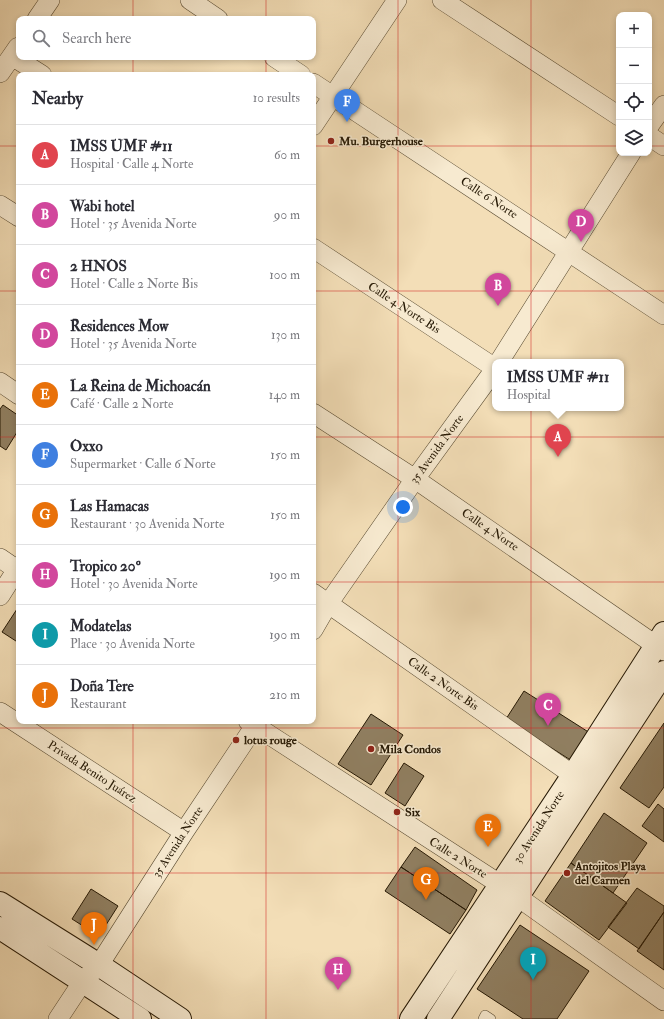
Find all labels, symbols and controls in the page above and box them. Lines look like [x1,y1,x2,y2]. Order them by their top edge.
map controls [616,12,652,156]
button: + [616,12,652,48]
search box [16,16,316,60]
icon: search [30,27,52,49]
text: Search here [62,29,131,48]
button: − [616,48,652,84]
button: locate [616,84,652,120]
text: Nearby [32,88,83,109]
pin: F [334,89,360,122]
text: 10 results [253,90,300,106]
button: layers [616,120,652,156]
place label: Mu. Burgerhouse [338,134,424,149]
marker: Mu. Burgerhouse [326,136,336,146]
text: IMSS UMF #11 [70,137,173,156]
text: A [41,147,49,163]
text: 60 m [274,147,300,163]
text: Hospital · Calle 4 Norte [70,156,193,172]
street label: Calle 6 Norte [457,174,521,222]
text: Wabi hotel [70,197,135,216]
text: B [41,207,49,223]
text: 90 m [274,207,300,223]
pin: D [568,209,594,242]
text: Hotel · 35 Avenida Norte [70,216,197,232]
text: 2 HNOS [70,257,127,276]
text: C [40,267,50,283]
text: 100 m [269,267,300,283]
pin: B [485,273,511,306]
text: Hotel · Calle 2 Norte Bis [70,276,198,292]
street label: Calle 4 Norte Bis [365,279,443,337]
text: Residences Mow [70,317,169,336]
text: D [40,327,50,343]
text: 130 m [271,327,300,343]
text: Hotel · 35 Avenida Norte [70,336,197,352]
popup [492,359,624,411]
text: IMSS UMF #11 [507,368,609,387]
text: La Reina de Michoacán [70,377,211,396]
text: E [40,387,50,403]
text: 140 m [269,387,300,403]
text: Hospital [507,387,551,403]
text: Café · Calle 2 Norte [70,396,173,412]
street label: 35 Avenida Norte [407,411,467,487]
pin: A [545,424,571,457]
text: Oxxo [70,437,103,456]
text: F [41,447,49,463]
text: 150 m [270,447,300,463]
text: Supermarket · Calle 6 Norte [70,456,216,472]
text: Las Hamacas [70,497,149,516]
your location [393,497,413,517]
street label: Calle 4 Norte [458,505,522,555]
text: G [40,507,50,523]
text: 150 m [270,507,300,523]
text: Restaurant · 30 Avenida Norte [70,516,224,532]
text: Tropico 20º [70,557,141,576]
text: H [40,567,50,583]
text: 190 m [269,567,300,583]
text: Hotel · 30 Avenida Norte [70,576,198,592]
text: Modatelas [70,617,131,636]
text: I [42,627,48,643]
text: 190 m [269,627,300,643]
text: Place · 30 Avenida Norte [70,636,195,652]
street label: Calle 2 Norte Bis [405,654,481,714]
text: Doña Tere [70,677,134,696]
text: J [42,687,48,703]
text: 210 m [269,687,300,703]
pin: C [535,693,561,726]
text: Restaurant [70,696,126,712]
place label: lotus rouge [243,733,298,748]
marker: lotus rouge [231,735,241,745]
street label: Privada Benito Juárez [45,738,140,807]
place label: Mila Condos [378,742,441,757]
marker: Mila Condos [366,744,376,754]
street label: 30 Avenida Norte [510,788,568,866]
street label: 35 Avenida Norte [149,803,207,881]
place label: Six [405,805,421,820]
marker: Six [392,807,402,817]
pin: E [475,814,501,847]
street label: Calle 2 Norte [426,834,490,882]
place label: Antojitos Playa del Carmen [574,859,647,888]
pin: G [413,867,439,900]
marker: Antojitos Playa del Carmen [562,868,572,878]
pin: J [81,912,107,945]
pin: I [520,947,546,980]
pin: H [325,957,351,990]

